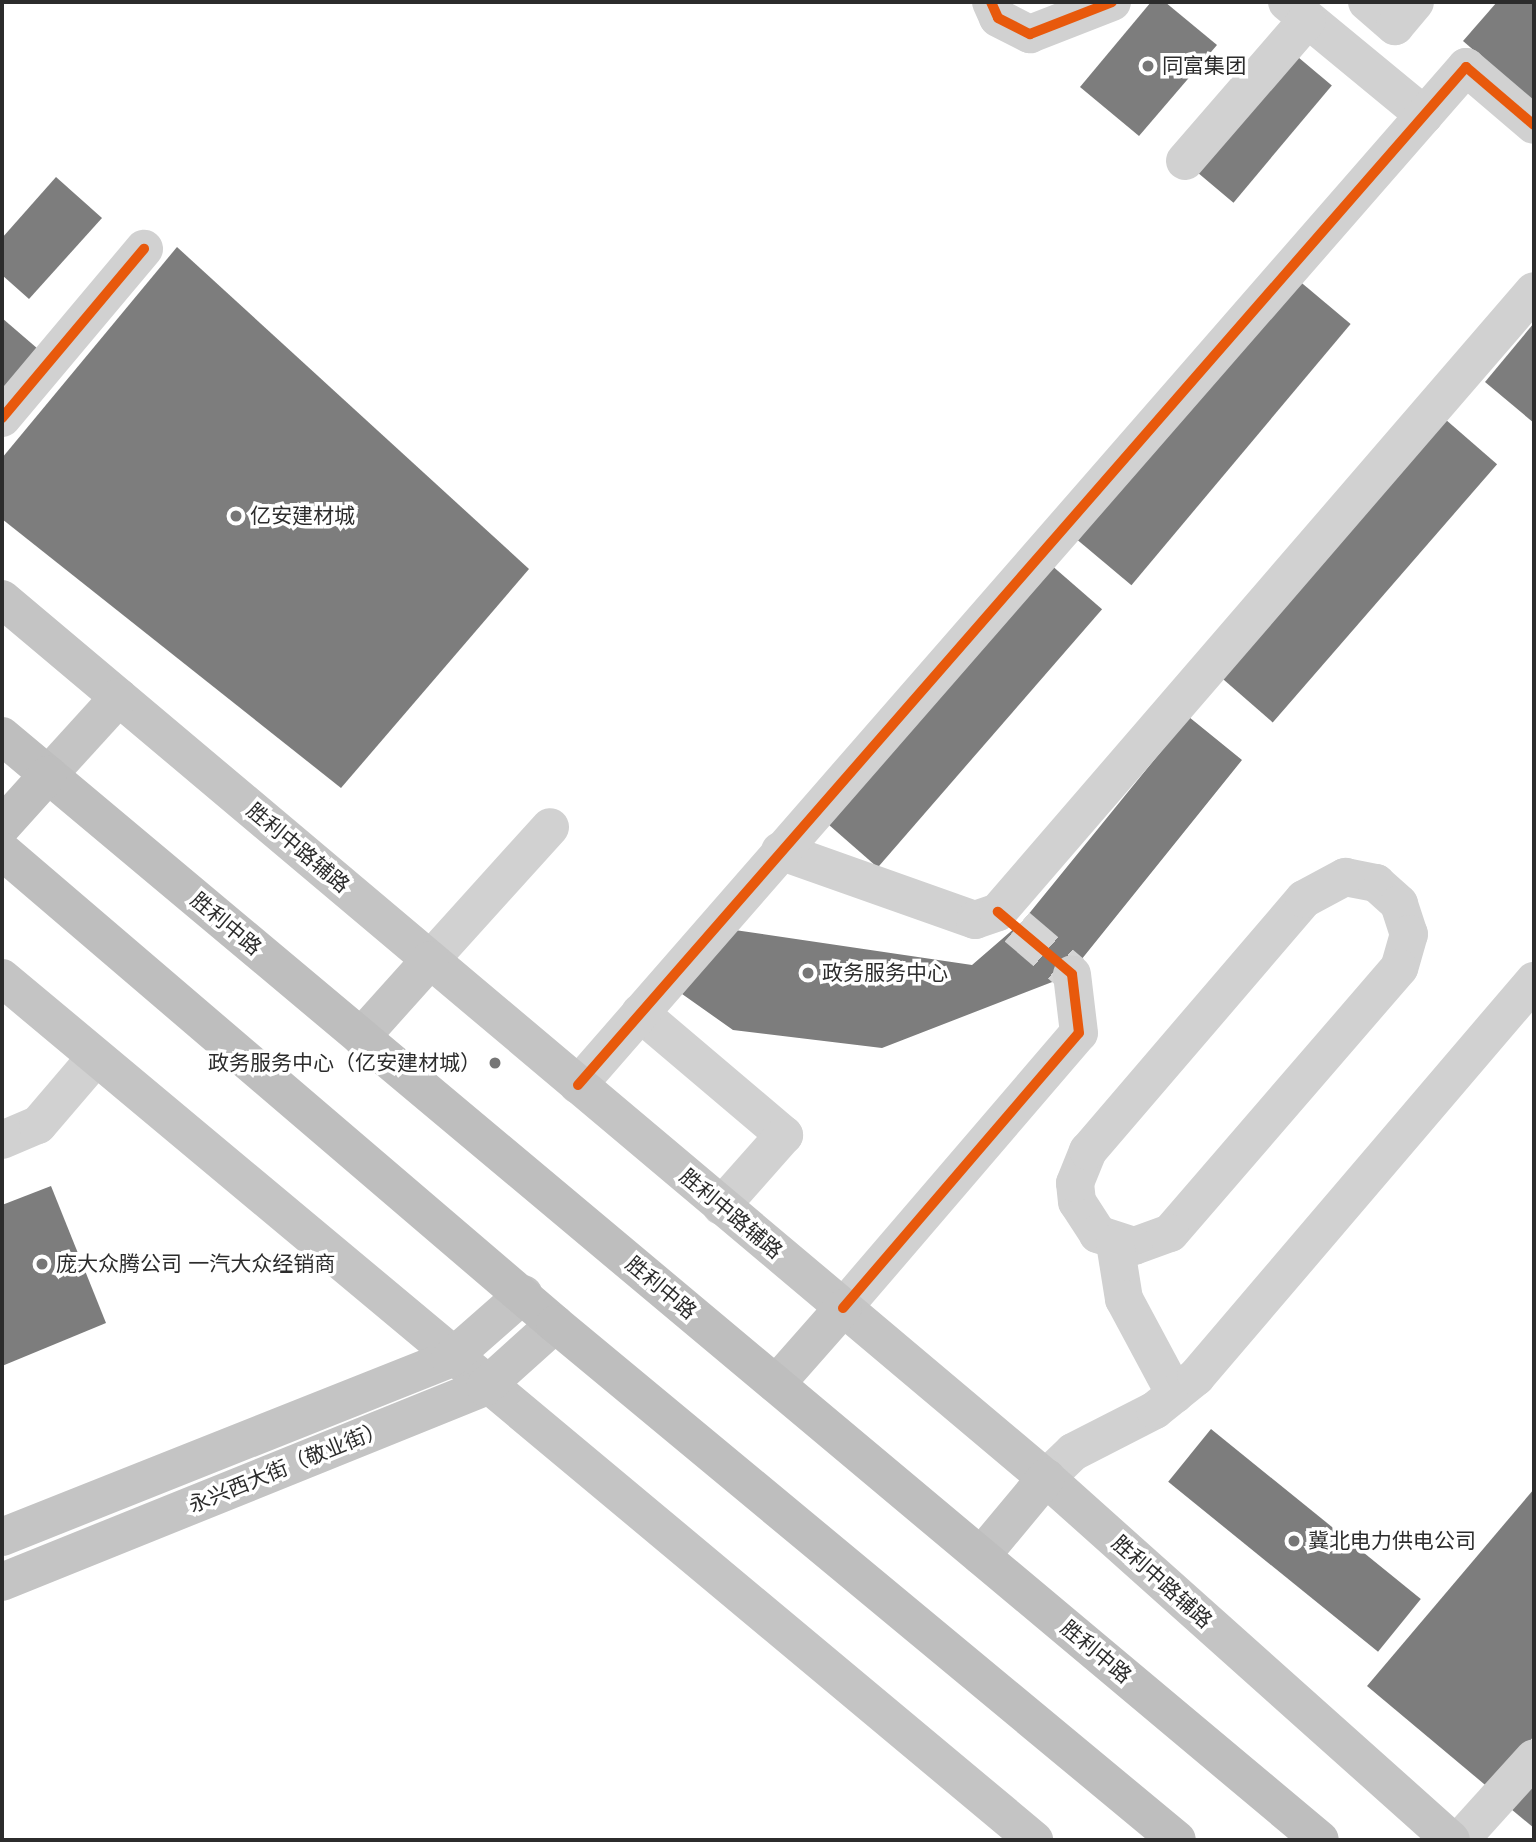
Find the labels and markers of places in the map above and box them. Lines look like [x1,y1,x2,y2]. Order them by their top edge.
place label: 同富集团 [1162,53,1246,79]
marker: 同富集团 [1140,58,1156,74]
place label: 亿安建材城 [250,503,355,529]
marker: 亿安建材城 [228,508,244,524]
place label: 政务服务中心 [822,960,948,986]
marker: 政务服务中心 [800,965,816,981]
place label: 政务服务中心（亿安建材城） [208,1050,481,1076]
marker: 政务服务中心（亿安建材城） [487,1055,503,1071]
place label: 庞大众腾公司 一汽大众经销商 [56,1251,335,1277]
marker: 庞大众腾公司 一汽大众经销商 [34,1256,50,1272]
place label: 冀北电力供电公司 [1308,1528,1476,1554]
marker: 冀北电力供电公司 [1286,1533,1302,1549]

